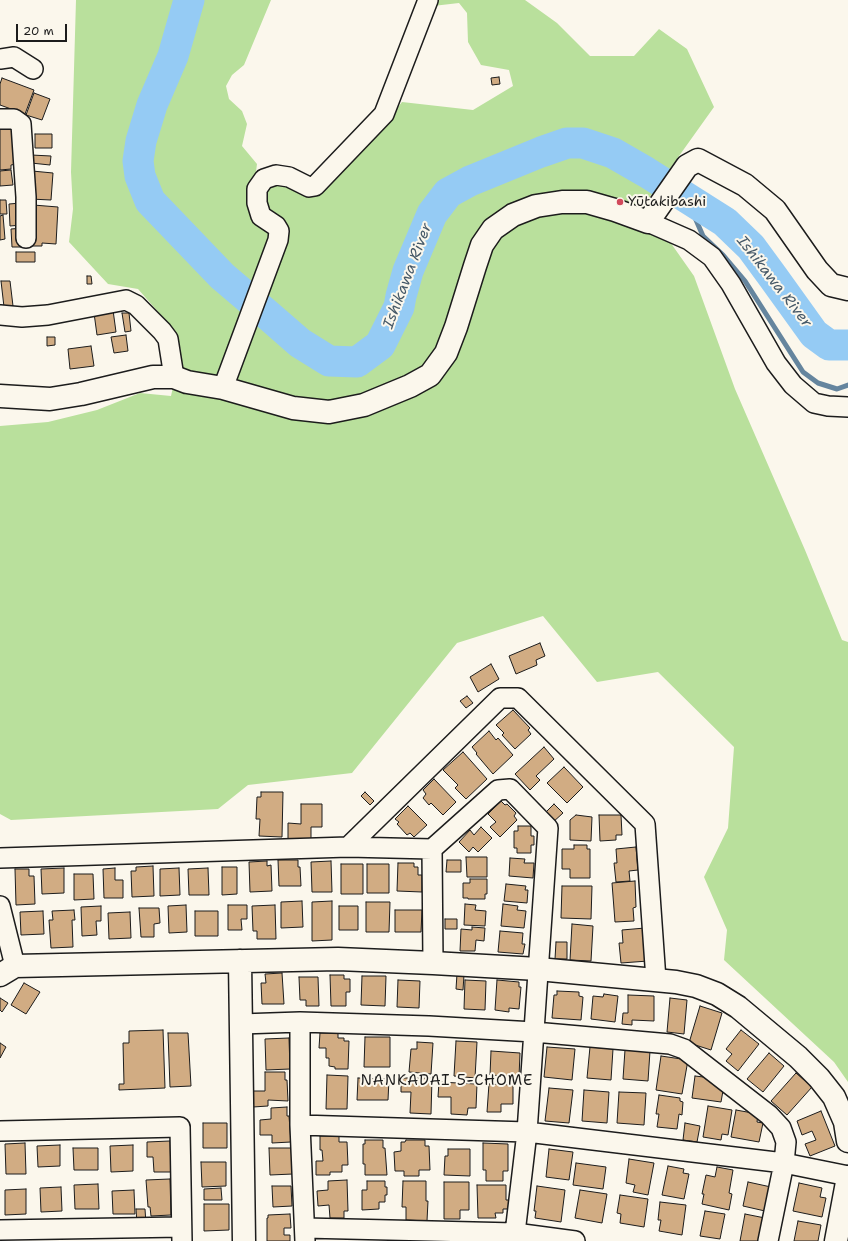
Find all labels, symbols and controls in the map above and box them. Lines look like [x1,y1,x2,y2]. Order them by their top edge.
scale bar [18,16,69,42]
text: 20 m [23,23,54,39]
place label: Yūtakibashi [628,194,706,210]
marker: Yūtakibashi [615,197,625,207]
water label: Ishikawa River [380,221,436,331]
water label: Ishikawa River [733,233,815,331]
district label: NANKADAI 5-CHOME [361,1072,533,1090]

